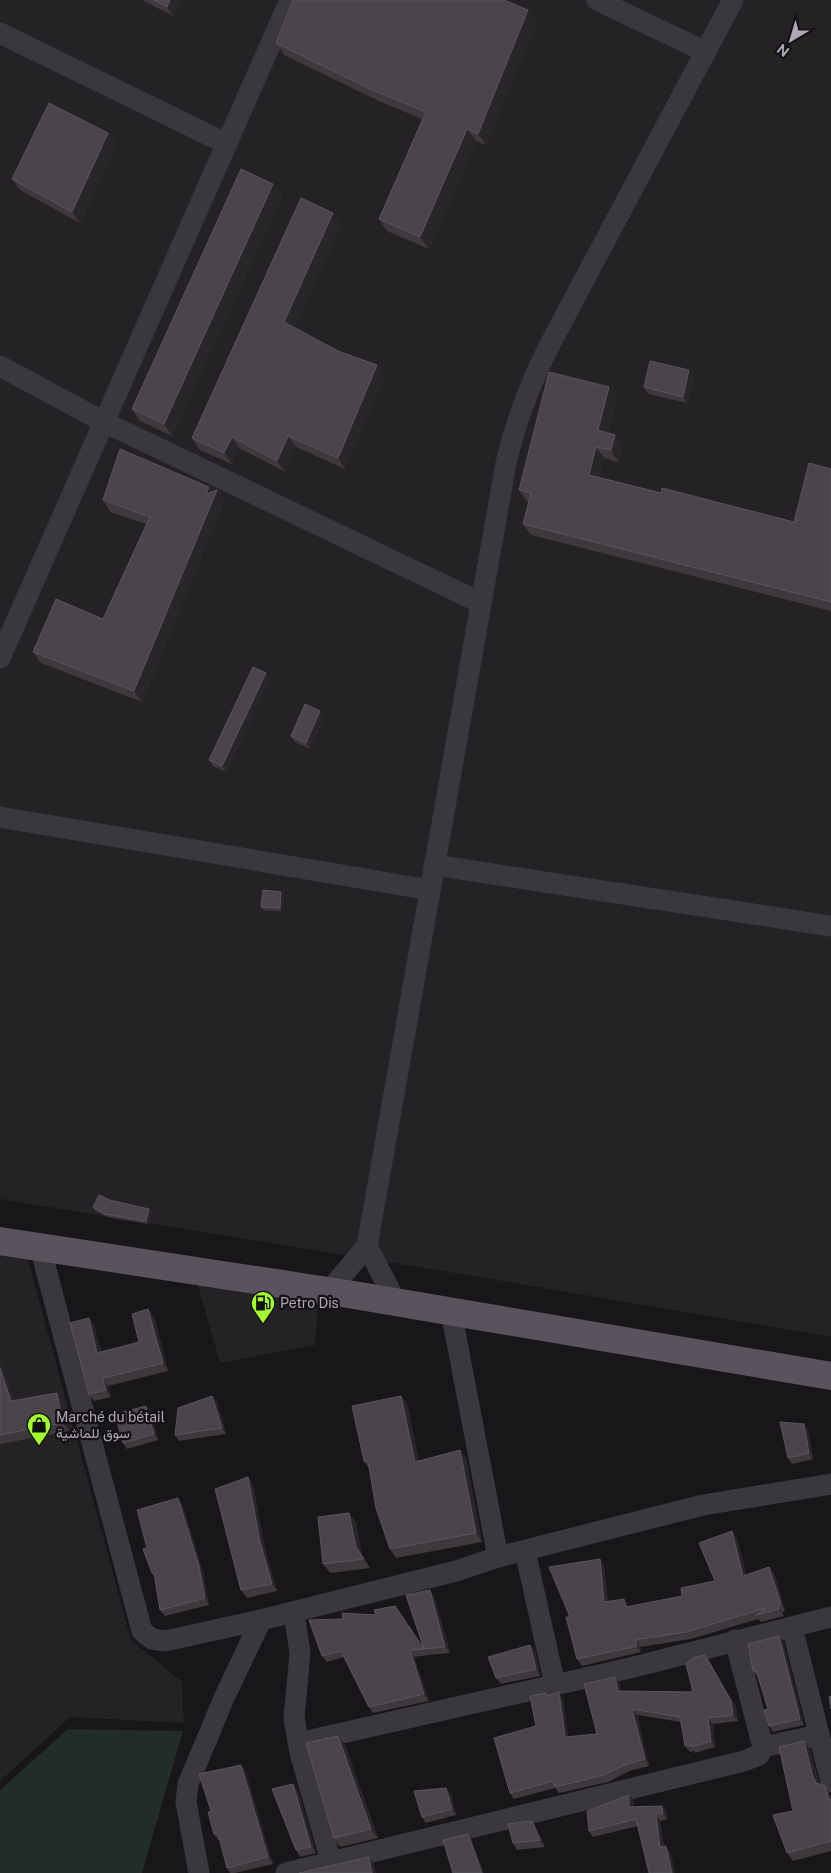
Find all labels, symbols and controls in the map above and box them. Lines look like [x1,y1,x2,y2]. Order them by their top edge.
north arrow [766,15,816,65]
text: N [774,41,792,60]
fuel station icon: Petro Dis [250,1290,276,1324]
place label: Petro Dis [280,1295,339,1311]
place label: Marché du bétail سوق للماشية [56,1409,165,1442]
shop icon: Marché du bétail سوق للماشية [26,1412,52,1446]

